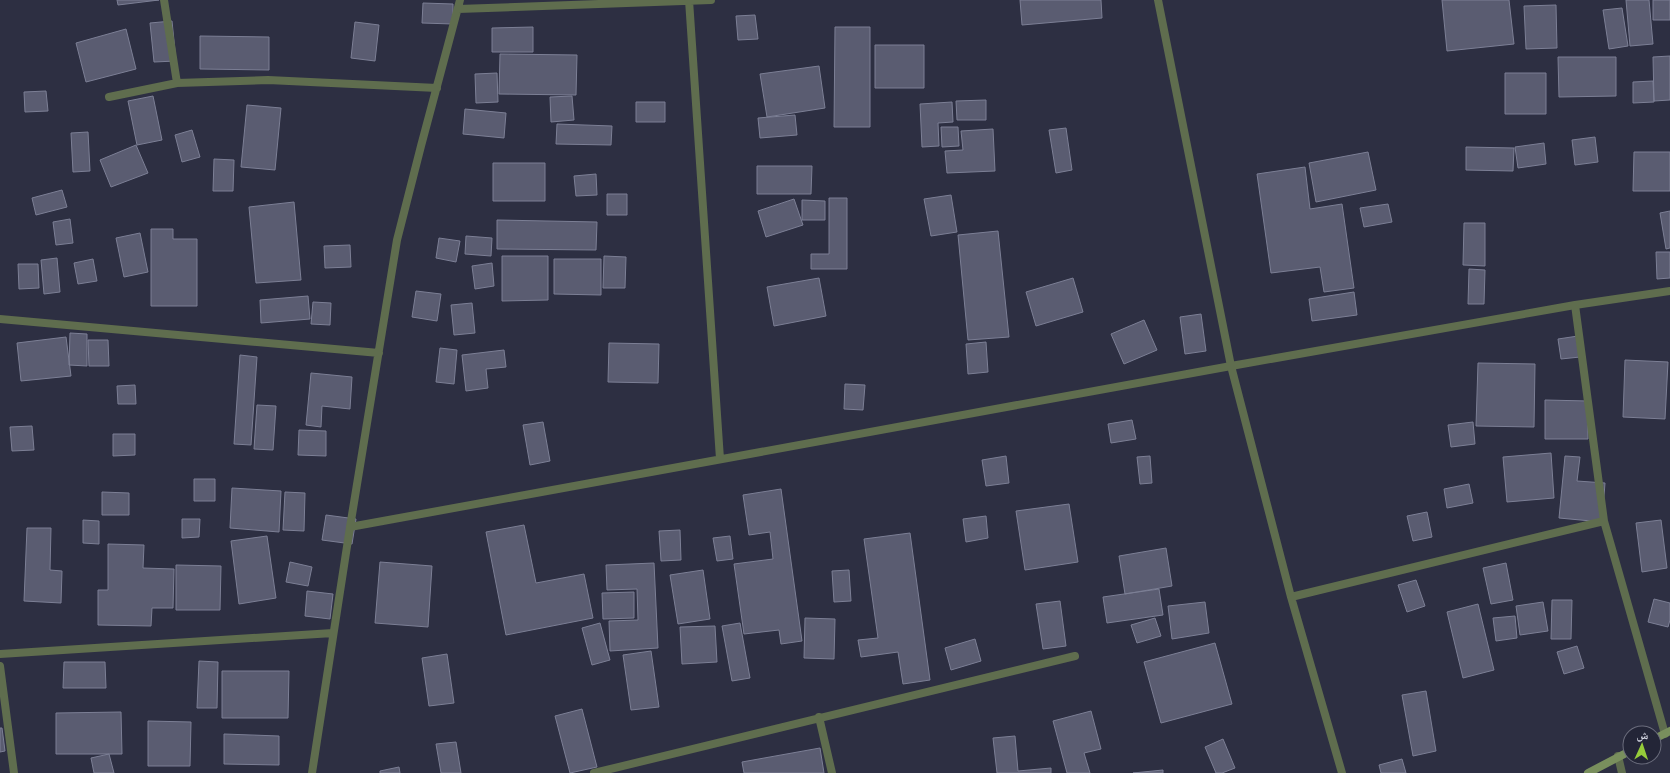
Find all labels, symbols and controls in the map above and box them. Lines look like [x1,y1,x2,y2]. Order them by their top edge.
north arrow [1622,725,1662,765]
text: ش [1636,729,1649,743]

